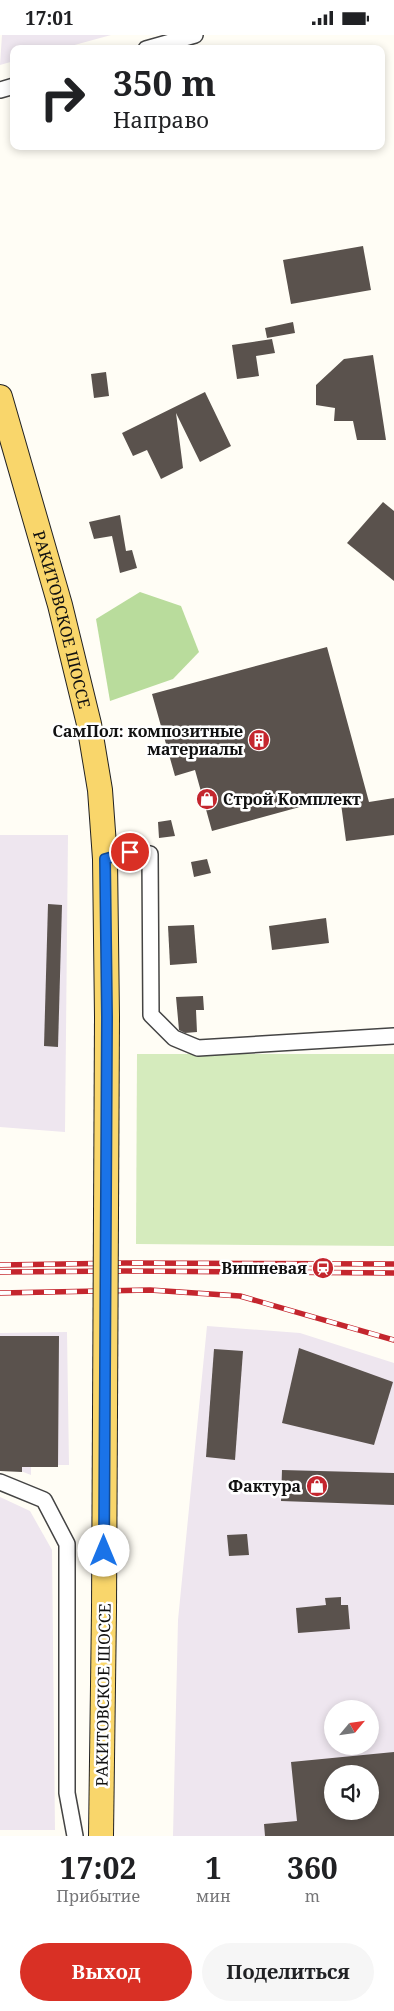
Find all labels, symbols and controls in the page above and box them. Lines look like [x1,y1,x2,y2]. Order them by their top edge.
text: 17:01 [25,5,74,31]
text: 350 m [113,59,216,106]
icon: right [30,65,95,130]
text: Направо [113,104,209,134]
street label: РАКИТОВСКОЕ ШОССЕ [28,528,96,711]
place label: СамПол: композитные материалы [53,720,243,760]
building icon: СамПол: композитные материалы [247,728,271,752]
shop icon: Строй Комплект [195,787,219,811]
place label: Строй Комплект [223,788,361,810]
pin [109,831,151,873]
icon: arrive [116,838,144,866]
station icon: Вишневая [311,1256,335,1280]
place label: Вишневая [221,1257,307,1279]
shop icon: Фактура [305,1474,329,1498]
place label: Фактура [228,1475,301,1497]
position arrow [77,1524,129,1576]
street label: РАКИТОВСКОЕ ШОССЕ [90,1603,116,1787]
north arrow [324,1700,379,1755]
map controls [324,1700,379,1820]
button: sound [324,1765,379,1820]
text: 17:02 [60,1847,137,1888]
text: 1 [205,1847,222,1888]
text: 360 [287,1847,338,1888]
text: Прибытие [56,1885,140,1907]
text: мин [196,1885,231,1907]
text: m [305,1885,320,1907]
button: Выход [20,1943,192,2001]
button: Поделиться [202,1943,374,2001]

